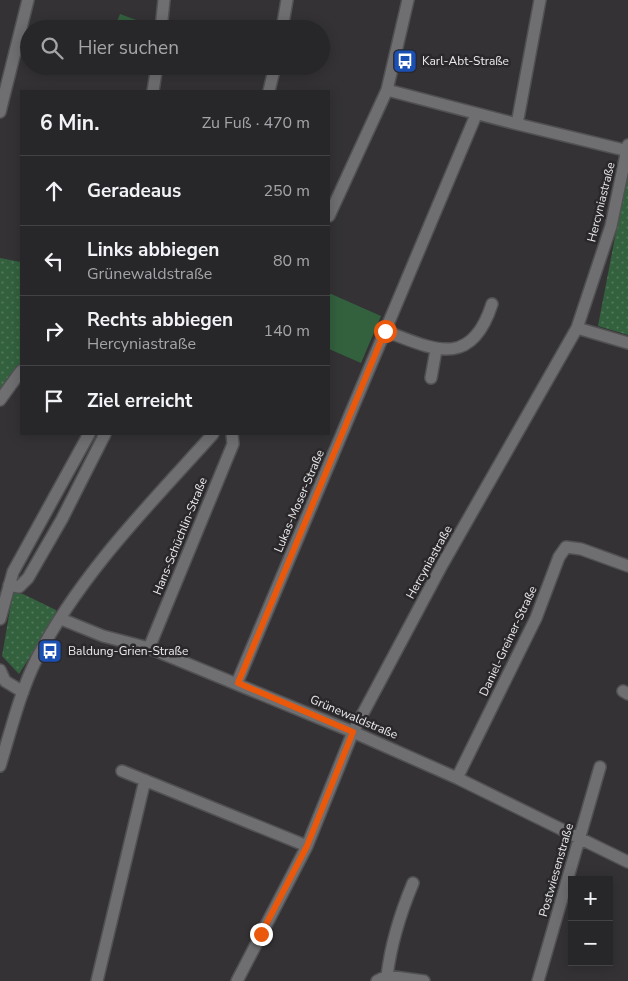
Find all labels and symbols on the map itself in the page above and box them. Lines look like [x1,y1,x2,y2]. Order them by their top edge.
bus stop icon: Karl-Abt-Straße [392,48,418,74]
place label: Karl-Abt-Straße [422,53,509,69]
street label: Hercyniastraße [583,160,619,244]
route start [374,320,397,343]
street label: Lukas-Moser-Straße [270,447,328,555]
street label: Hans-Schüchlin-Straße [149,475,211,597]
street label: Hercyniastraße [402,522,456,602]
street label: Daniel-Greiner-Straße [475,583,541,699]
bus stop icon: Baldung-Grien-Straße [37,638,63,664]
place label: Baldung-Grien-Straße [68,643,188,659]
street label: Grünewaldstraße [308,691,400,743]
street label: Postwiesenstraße [535,821,577,919]
route end [250,923,273,946]

